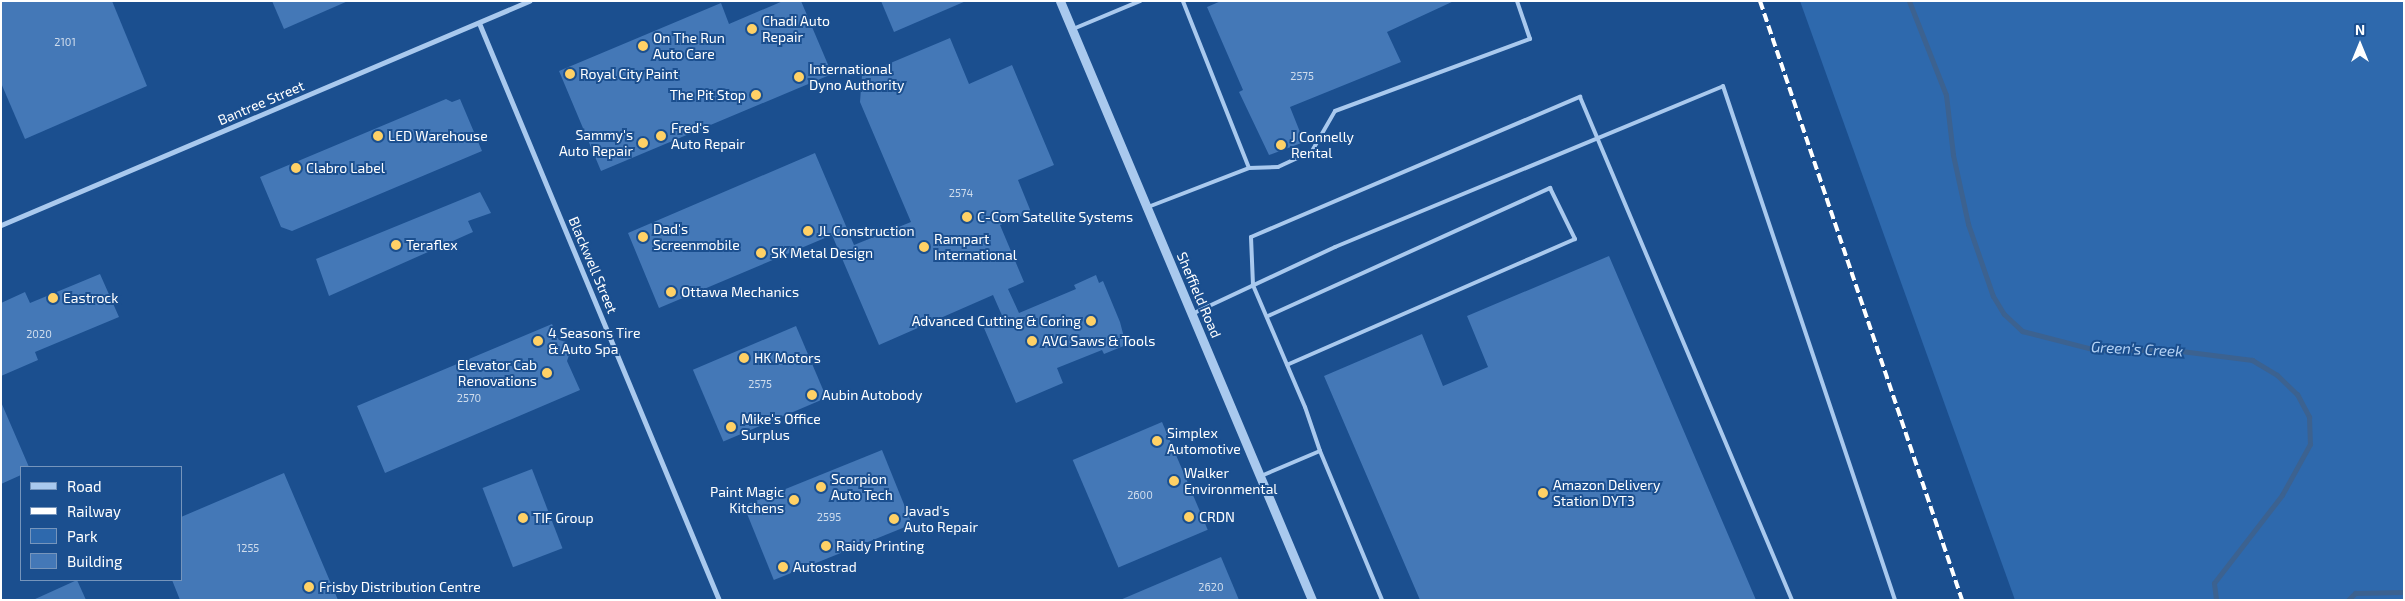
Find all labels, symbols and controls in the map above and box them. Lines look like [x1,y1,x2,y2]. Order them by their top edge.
place label: Chadi Auto Repair [762,13,830,46]
north arrow [2335,20,2385,70]
text: N [2355,21,2365,38]
marker: Chadi Auto Repair [746,23,758,35]
place label: On The Run Auto Care [653,30,725,62]
house number: 2101 [54,35,76,49]
marker: On The Run Auto Care [637,40,649,52]
place label: International Dyno Authority [809,61,905,94]
place label: Royal City Paint [580,66,679,82]
marker: Royal City Paint [564,68,576,80]
house number: 2575 [1290,69,1314,83]
marker: International Dyno Authority [793,71,805,83]
street label: Bantree Street [215,77,307,129]
place label: The Pit Stop [670,87,746,103]
marker: The Pit Stop [750,89,762,101]
place label: Fred's Auto Repair [671,120,745,152]
place label: Sammy's Auto Repair [559,127,633,160]
place label: LED Warehouse [388,128,488,144]
place label: J Connelly Rental [1291,129,1354,162]
marker: LED Warehouse [372,130,384,142]
marker: Fred's Auto Repair [655,130,667,142]
marker: Sammy's Auto Repair [637,137,649,149]
marker: J Connelly Rental [1275,139,1287,151]
place label: Clabro Label [306,160,385,176]
marker: Clabro Label [290,162,302,174]
house number: 2574 [949,186,973,200]
place label: C-Com Satellite Systems [977,209,1133,225]
marker: C-Com Satellite Systems [961,211,973,223]
street label: Blackwell Street [565,214,621,316]
place label: Dad's Screenmobile [653,221,740,253]
place label: JL Construction [818,223,915,239]
marker: JL Construction [802,225,814,237]
marker: Dad's Screenmobile [637,231,649,243]
place label: Rampart International [934,231,1017,264]
place label: Teraflex [406,237,458,253]
marker: Teraflex [390,239,402,251]
marker: Rampart International [918,241,930,253]
place label: SK Metal Design [771,245,874,261]
marker: SK Metal Design [755,247,767,259]
street label: Sheffield Road [1173,250,1225,340]
place label: Ottawa Mechanics [681,284,799,300]
marker: Ottawa Mechanics [665,286,677,298]
place label: Eastrock [63,290,118,306]
marker: Eastrock [47,292,59,304]
place label: Advanced Cutting & Coring [912,313,1081,329]
marker: Advanced Cutting & Coring [1085,315,1097,327]
place label: 4 Seasons Tire & Auto Spa [548,325,641,358]
house number: 2020 [26,327,52,341]
place label: AVG Saws & Tools [1042,333,1156,349]
marker: 4 Seasons Tire & Auto Spa [532,335,544,347]
marker: AVG Saws & Tools [1026,335,1038,347]
water label: Green's Creek [2091,338,2183,360]
place label: HK Motors [754,350,821,366]
marker: HK Motors [738,352,750,364]
place label: Elevator Cab Renovations [457,357,537,390]
marker: Elevator Cab Renovations [541,367,553,379]
house number: 2575 [748,377,772,391]
place label: Aubin Autobody [822,387,923,403]
marker: Aubin Autobody [806,389,818,401]
house number: 2570 [457,391,481,405]
place label: Mike's Office Surplus [741,411,821,444]
marker: Mike's Office Surplus [725,421,737,433]
place label: Simplex Automotive [1167,425,1241,458]
marker: Simplex Automotive [1151,435,1163,447]
place label: Walker Environmental [1184,465,1277,498]
legend [20,466,182,581]
place label: Scorpion Auto Tech [831,471,893,504]
marker: Walker Environmental [1168,475,1180,487]
text: Road [67,477,102,495]
place label: Amazon Delivery Station DYT3 [1553,477,1660,510]
marker: Scorpion Auto Tech [815,481,827,493]
place label: Paint Magic Kitchens [710,484,784,516]
marker: Amazon Delivery Station DYT3 [1537,487,1549,499]
house number: 2600 [1127,488,1153,502]
marker: Paint Magic Kitchens [788,494,800,506]
text: Railway [67,502,121,520]
place label: Javad's Auto Repair [904,503,978,536]
place label: CRDN [1199,509,1235,525]
place label: TIF Group [533,510,594,526]
house number: 2595 [817,510,841,524]
marker: CRDN [1183,511,1195,523]
marker: TIF Group [517,512,529,524]
marker: Javad's Auto Repair [888,513,900,525]
text: Park [67,527,98,545]
place label: Raidy Printing [836,538,925,554]
marker: Raidy Printing [820,540,832,552]
house number: 1255 [237,541,259,555]
text: Building [67,552,122,570]
place label: Autostrad [793,559,857,575]
marker: Autostrad [777,561,789,573]
place label: Frisby Distribution Centre [319,579,481,595]
house number: 2620 [1198,580,1224,594]
marker: Frisby Distribution Centre [303,581,315,593]

